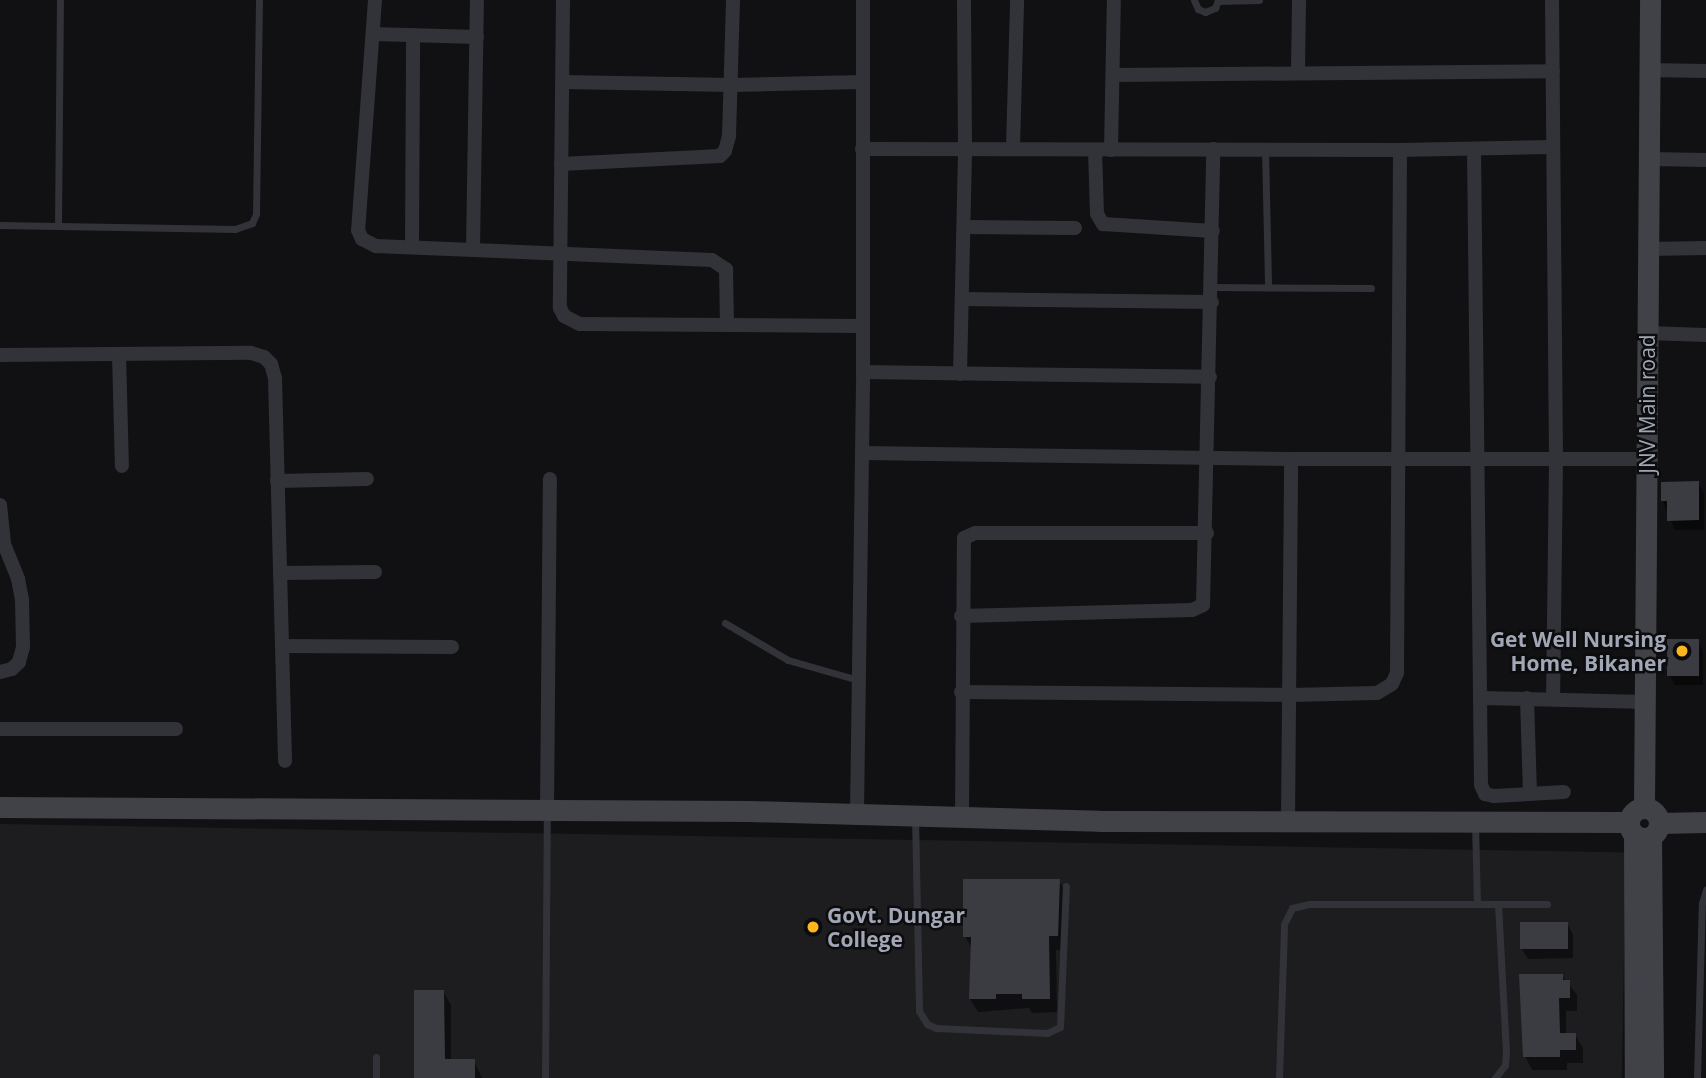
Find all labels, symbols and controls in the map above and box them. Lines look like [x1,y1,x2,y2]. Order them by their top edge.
street label: JNV Main road [1634,334,1660,474]
place label: Get Well Nursing Home, Bikaner [1490,626,1666,676]
marker: Get Well Nursing Home, Bikaner [1672,641,1692,661]
place label: Govt. Dungar College [827,902,965,952]
marker: Govt. Dungar College [805,919,821,935]

